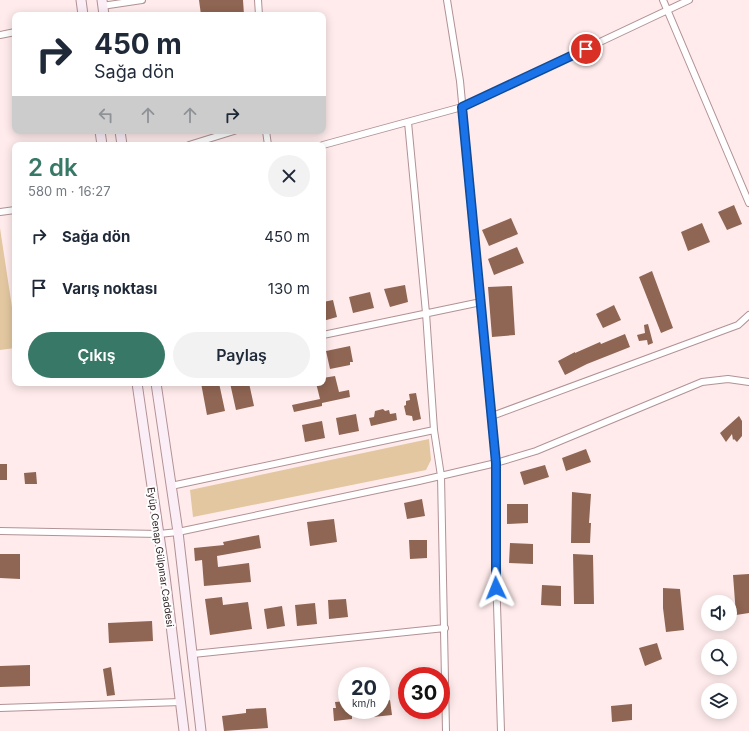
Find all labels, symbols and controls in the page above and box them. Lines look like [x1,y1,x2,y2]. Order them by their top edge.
text: 450 m [94,27,182,61]
icon: right [28,28,80,80]
pin [569,32,603,66]
icon: arrive [575,38,597,60]
text: Sağa dön [94,61,174,82]
icon: left [95,104,117,126]
icon: ahead [137,104,159,126]
icon: ahead [179,104,201,126]
icon: right [221,104,243,126]
text: 2 dk [28,153,78,182]
button: close [268,155,310,197]
text: 580 m · 16:27 [28,183,111,199]
icon: right [28,225,50,247]
text: Sağa dön [62,227,130,246]
text: 450 m [264,227,310,246]
icon: arrive [28,277,50,299]
text: Varış noktası [62,279,157,298]
text: 130 m [268,279,310,298]
button: Çıkış [28,332,165,378]
button: Paylaş [173,332,310,378]
street label: Eyüp Cenap Gülpınar Caddesi [145,486,177,628]
position arrow [475,567,517,609]
map controls [701,595,737,719]
button: sound [701,595,737,631]
button: search [701,639,737,675]
speed limit sign: 30 [398,667,450,719]
text: 20 [351,676,377,700]
button: layers [701,683,737,719]
text: km/h [352,697,376,709]

